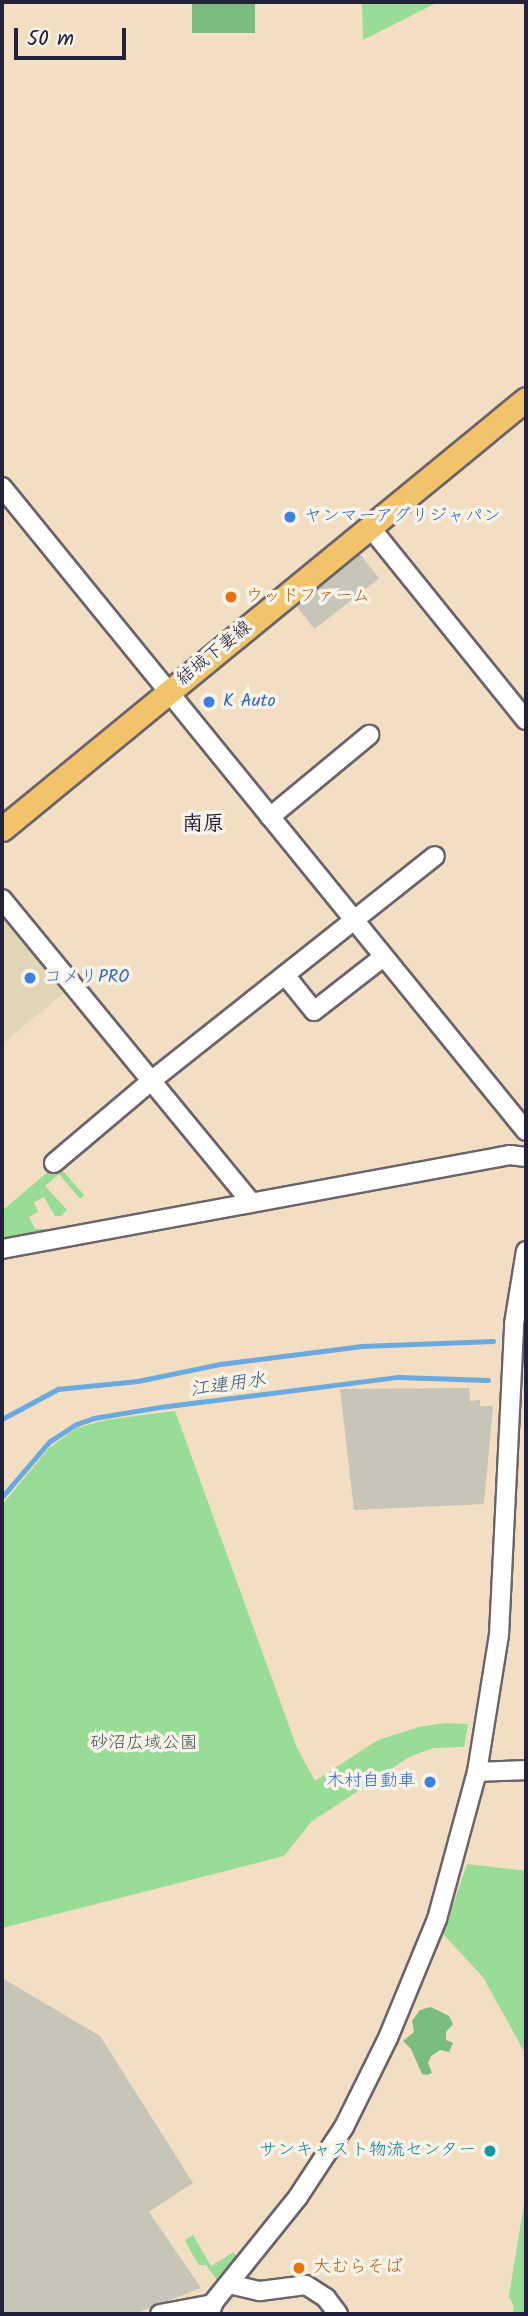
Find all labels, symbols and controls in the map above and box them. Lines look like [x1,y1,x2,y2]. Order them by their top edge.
scale bar [18,14,130,58]
text: 50 m [27,23,74,56]
place label: ヤンマーアグリジャパン [304,506,502,528]
marker: ヤンマーアグリジャパン [282,509,298,525]
place label: ウッドファーム [245,586,371,608]
marker: ウッドファーム [223,589,239,605]
street label: 結城下妻線 [173,617,257,691]
place label: K Auto [223,691,276,713]
marker: K Auto [201,694,217,710]
district label: 南原 [182,812,224,838]
place label: コメリPRO [44,967,129,989]
marker: コメリPRO [22,970,38,986]
water label: 江連用水 [189,1369,267,1403]
park label: 砂沼広域公園 [90,1733,198,1755]
place label: 木村自動車 [326,1771,416,1793]
marker: 木村自動車 [422,1774,438,1790]
place label: サンキャスト物流センター [260,2140,476,2162]
marker: サンキャスト物流センター [482,2143,498,2159]
place label: 大むらそば [313,2257,403,2279]
marker: 大むらそば [291,2260,307,2276]

